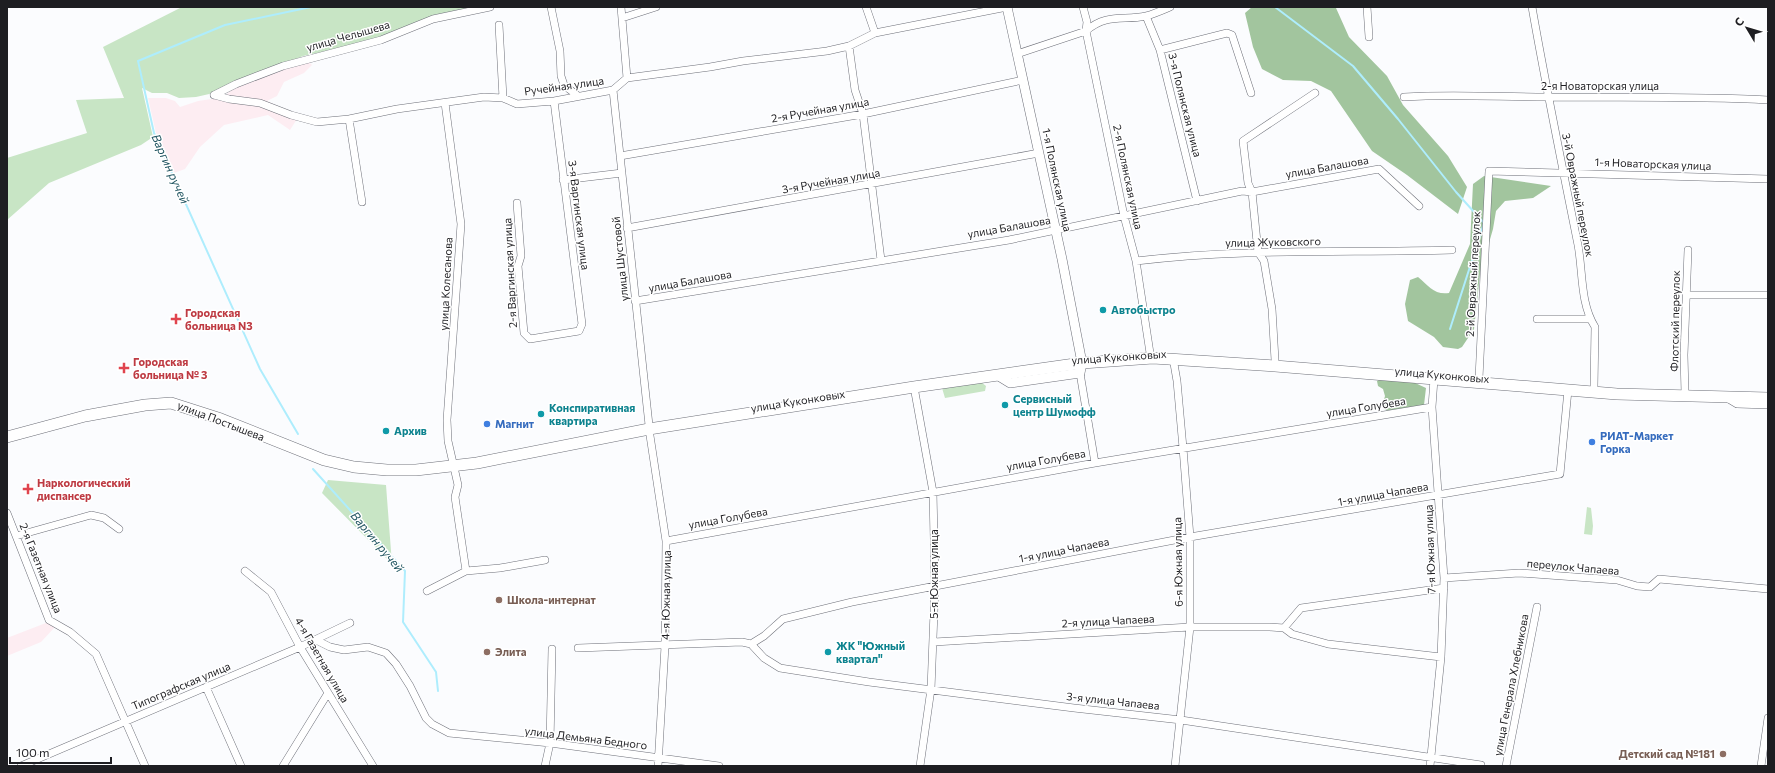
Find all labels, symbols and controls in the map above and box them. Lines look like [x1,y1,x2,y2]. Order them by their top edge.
north arrow [1727,8,1767,48]
text: С [1731,14,1746,29]
street label: улица Челышева [305,17,391,54]
street label: 3-я Полянская улица [1166,51,1205,158]
street label: Ручейная улица [523,73,605,98]
street label: 2-я Новаторская улица [1541,79,1659,92]
street label: 2-я Ручейная улица [770,94,870,125]
street label: 2-я Полянская улица [1111,123,1146,230]
street label: 1-я Полянская улица [1040,127,1075,233]
water label: Варгин ручей [149,132,193,206]
street label: 3-й Овражный переулок [1560,132,1597,258]
street label: улица Балашова [1284,153,1369,180]
street label: 1-я Новаторская улица [1594,155,1712,172]
street label: 3-я Варгинская улица [566,159,593,271]
street label: 3-я Ручейная улица [781,165,881,196]
street label: 2-й Овражный переулок [1463,211,1482,337]
street label: улица Балашова [966,213,1051,240]
street label: улица Шустовой [609,216,630,302]
street label: 2-я Варгинская улица [500,218,519,328]
street label: улица Жуковского [1225,234,1321,249]
street label: улица Колесанова [437,237,454,331]
street label: улица Балашова [647,267,732,294]
street label: Флотский переулок [1667,270,1682,372]
place label: Автобыстро [1111,303,1176,316]
marker: Автобыстро [1098,305,1108,315]
place label: Городская больница N3 [185,306,253,332]
marker: Городская больница N3 [170,313,182,325]
street label: улица Куконковых [1071,347,1167,366]
place label: Городская больница № 3 [133,355,207,381]
marker: Городская больница № 3 [118,362,130,374]
street label: улица Куконковых [1394,364,1490,385]
street label: улица Куконковых [750,387,846,414]
place label: Сервисный центр Шумофф [1013,392,1096,418]
street label: улица Голубева [1325,394,1407,419]
street label: улица Постышева [176,398,266,443]
marker: Сервисный центр Шумофф [1000,400,1010,410]
place label: Конспиративная квартира [549,401,635,427]
marker: Конспиративная квартира [536,409,546,419]
place label: Магнит [495,417,535,430]
marker: Магнит [482,419,492,429]
place label: Архив [394,424,427,437]
marker: Архив [381,426,391,436]
place label: РИАТ-Маркет Горка [1600,429,1674,455]
marker: РИАТ-Маркет Горка [1587,437,1597,447]
street label: улица Голубева [1005,446,1086,473]
place label: Наркологический диспансер [37,476,131,502]
street label: 1-я улица Чапаева [1337,479,1429,508]
marker: Наркологический диспансер [22,483,34,495]
street label: улица Голубева [687,504,768,531]
street label: 7-я Южная улица [1421,504,1438,594]
water label: Варгин ручей [348,508,407,575]
street label: 6-я Южная улица [1170,517,1185,607]
street label: 2-я Газетная улица [17,521,65,615]
street label: 5-я Южная улица [927,529,940,619]
street label: 1-я улица Чапаева [1018,534,1110,565]
street label: 4-я Южная улица [658,550,673,640]
street label: переулок Чапаева [1526,556,1620,577]
place label: Школа-интернат [507,593,597,606]
marker: Школа-интернат [494,595,504,605]
street label: 2-я улица Чапаева [1061,612,1155,629]
street label: улица Генерала Хлебникова [1490,613,1531,757]
street label: 4-я Газетная улица [293,615,352,705]
place label: ЖК "Южный квартал" [836,639,905,665]
place label: Элита [495,645,527,658]
marker: Элита [482,647,492,657]
marker: ЖК "Южный квартал" [823,647,833,657]
street label: Типографская улица [130,659,232,712]
street label: 3-я улица Чапаева [1066,689,1160,712]
street label: улица Демьяна Бедного [524,724,648,752]
scale bar [10,739,111,765]
text: 100 m [16,745,50,759]
place label: Детский сад №181 [1619,747,1715,760]
marker: Детский сад №181 [1718,749,1728,759]

